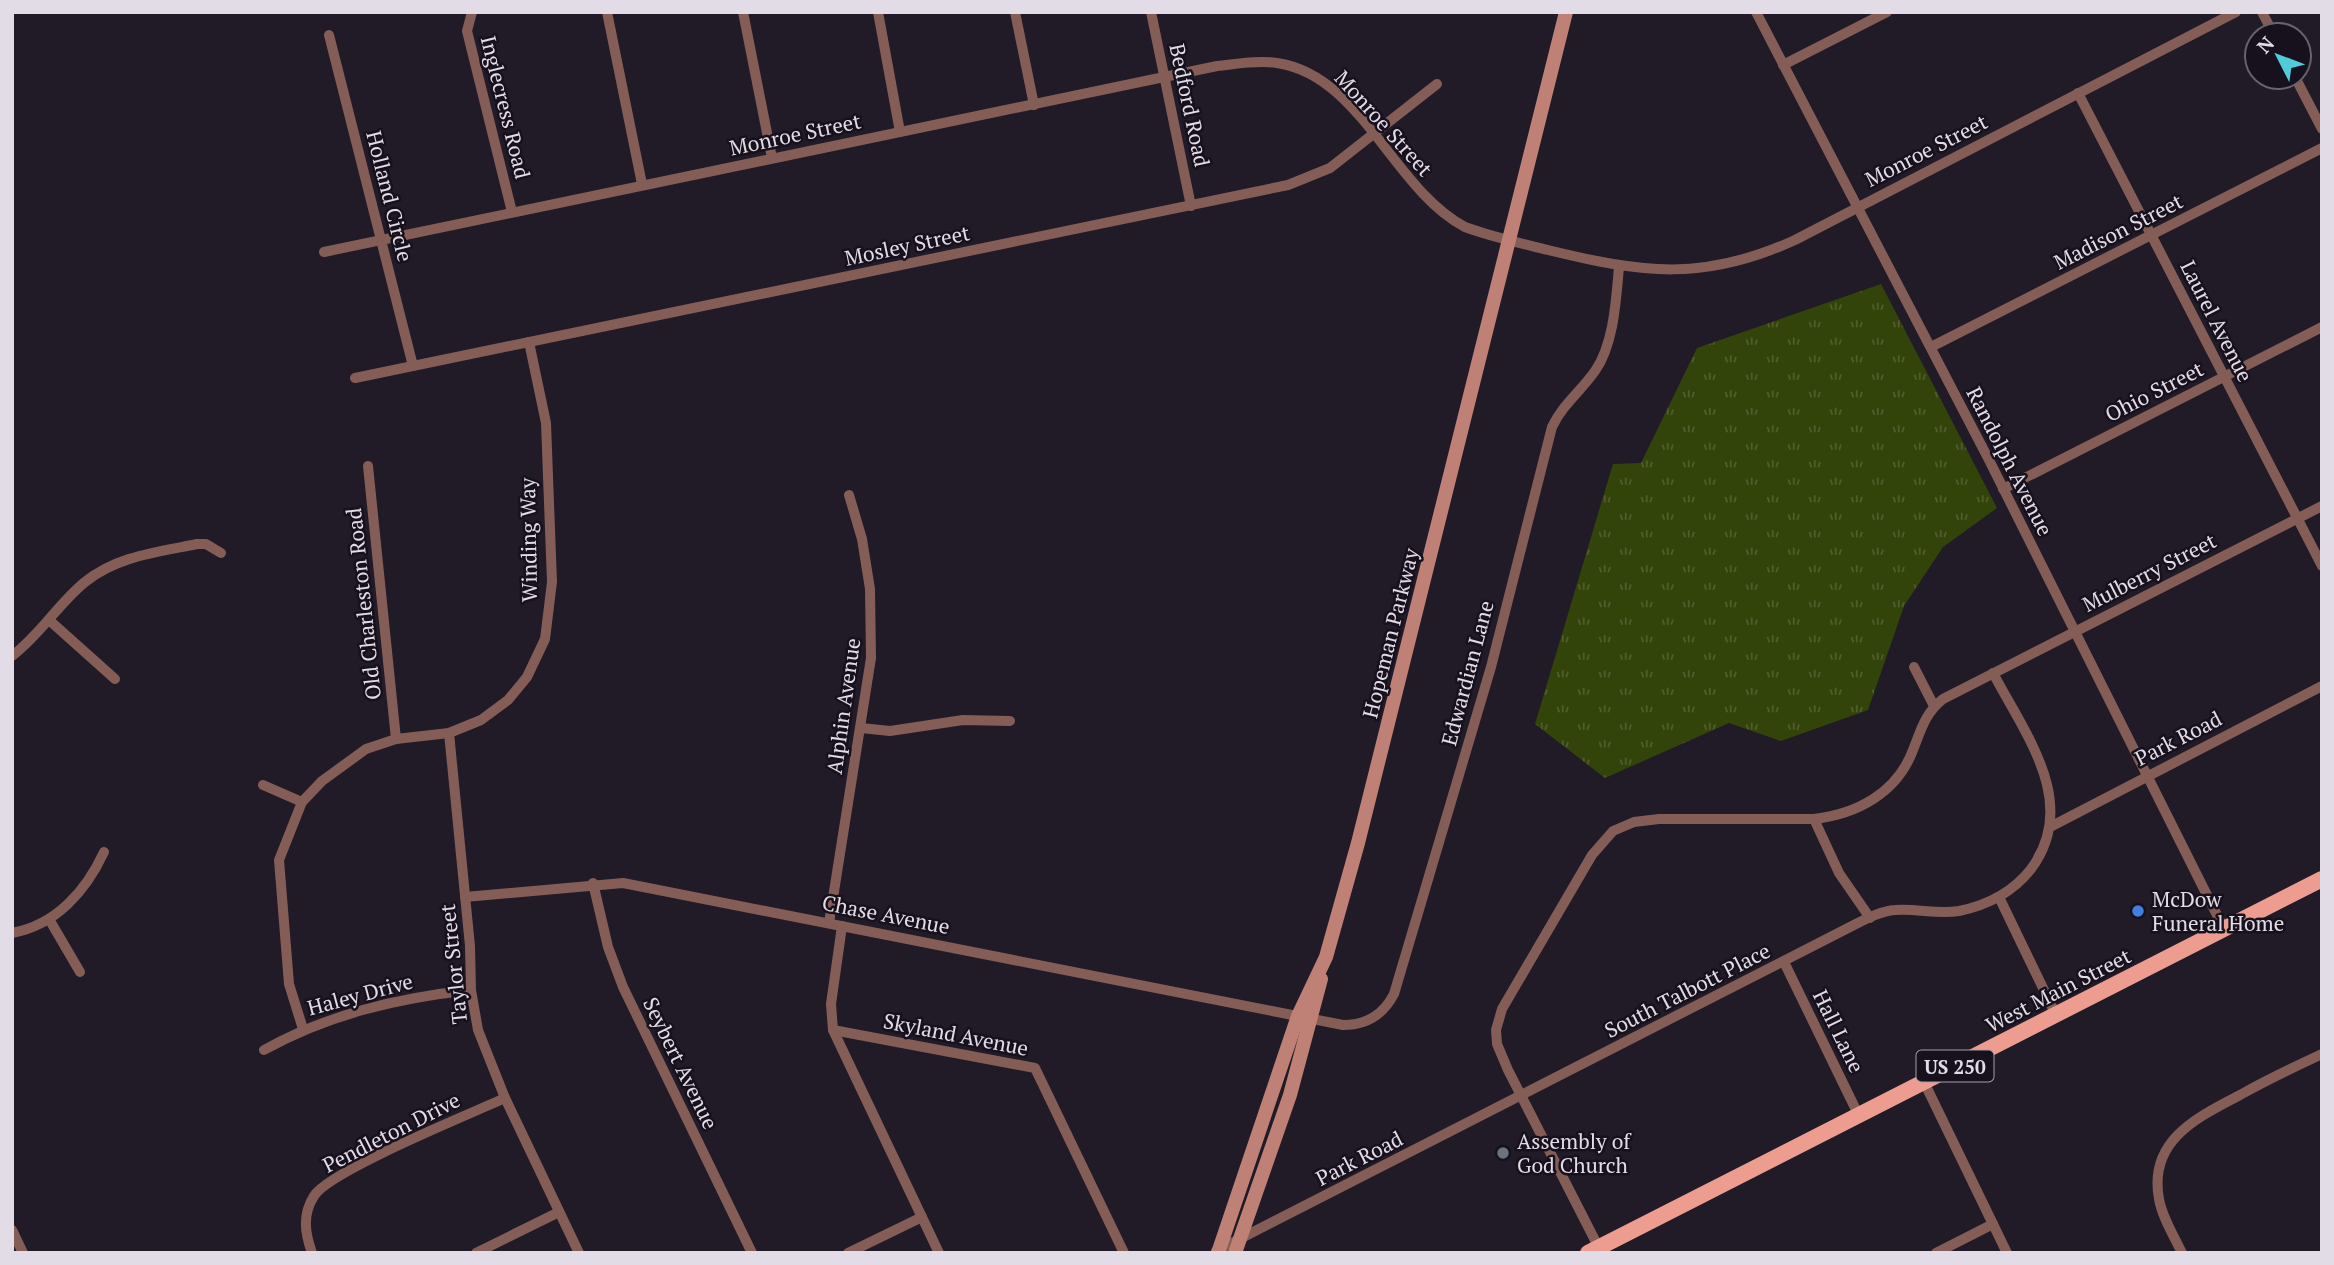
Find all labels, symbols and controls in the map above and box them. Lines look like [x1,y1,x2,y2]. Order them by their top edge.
north arrow [2243,21,2313,91]
text: N [2251,30,2280,58]
street label: Inglecress Road [475,33,537,182]
street label: Bedford Road [1163,41,1217,169]
street label: Monroe Street [1329,64,1439,182]
street label: Monroe Street [727,106,863,162]
street label: Monroe Street [1860,107,1992,193]
street label: Holland Circle [360,128,420,264]
street label: Madison Street [2049,186,2187,276]
street label: Mosley Street [842,218,972,272]
street label: Laurel Avenue [2174,256,2260,386]
street label: Ohio Street [2100,354,2208,428]
street label: Randolph Avenue [1960,382,2060,540]
street label: Winding Way [513,477,543,602]
street label: Old Charleston Road [339,506,387,701]
street label: Mulberry Street [2077,526,2221,618]
street label: Hopeman Parkway [1355,545,1425,721]
street label: Edwardian Lane [1434,597,1500,749]
street label: Alphin Avenue [820,636,866,776]
street label: Park Road [2130,704,2227,772]
place label: McDow Funeral Home [2152,885,2284,937]
street label: Chase Avenue [820,888,952,940]
street label: Taylor Street [433,902,473,1025]
marker: McDow Funeral Home [2130,903,2146,919]
street label: South Talbott Place [1599,936,1775,1044]
street label: West Main Street [1981,941,2136,1039]
street label: Haley Drive [304,966,416,1022]
street label: Hall Lane [1807,985,1871,1077]
street label: Seybert Avenue [637,992,725,1134]
street label: Skyland Avenue [881,1006,1031,1062]
road number: US 250 [1916,1050,1994,1082]
street label: Pendleton Drive [318,1085,464,1179]
street label: Park Road [1311,1124,1408,1192]
place label: Assembly of God Church [1517,1127,1632,1179]
marker: Assembly of God Church [1495,1145,1511,1161]

